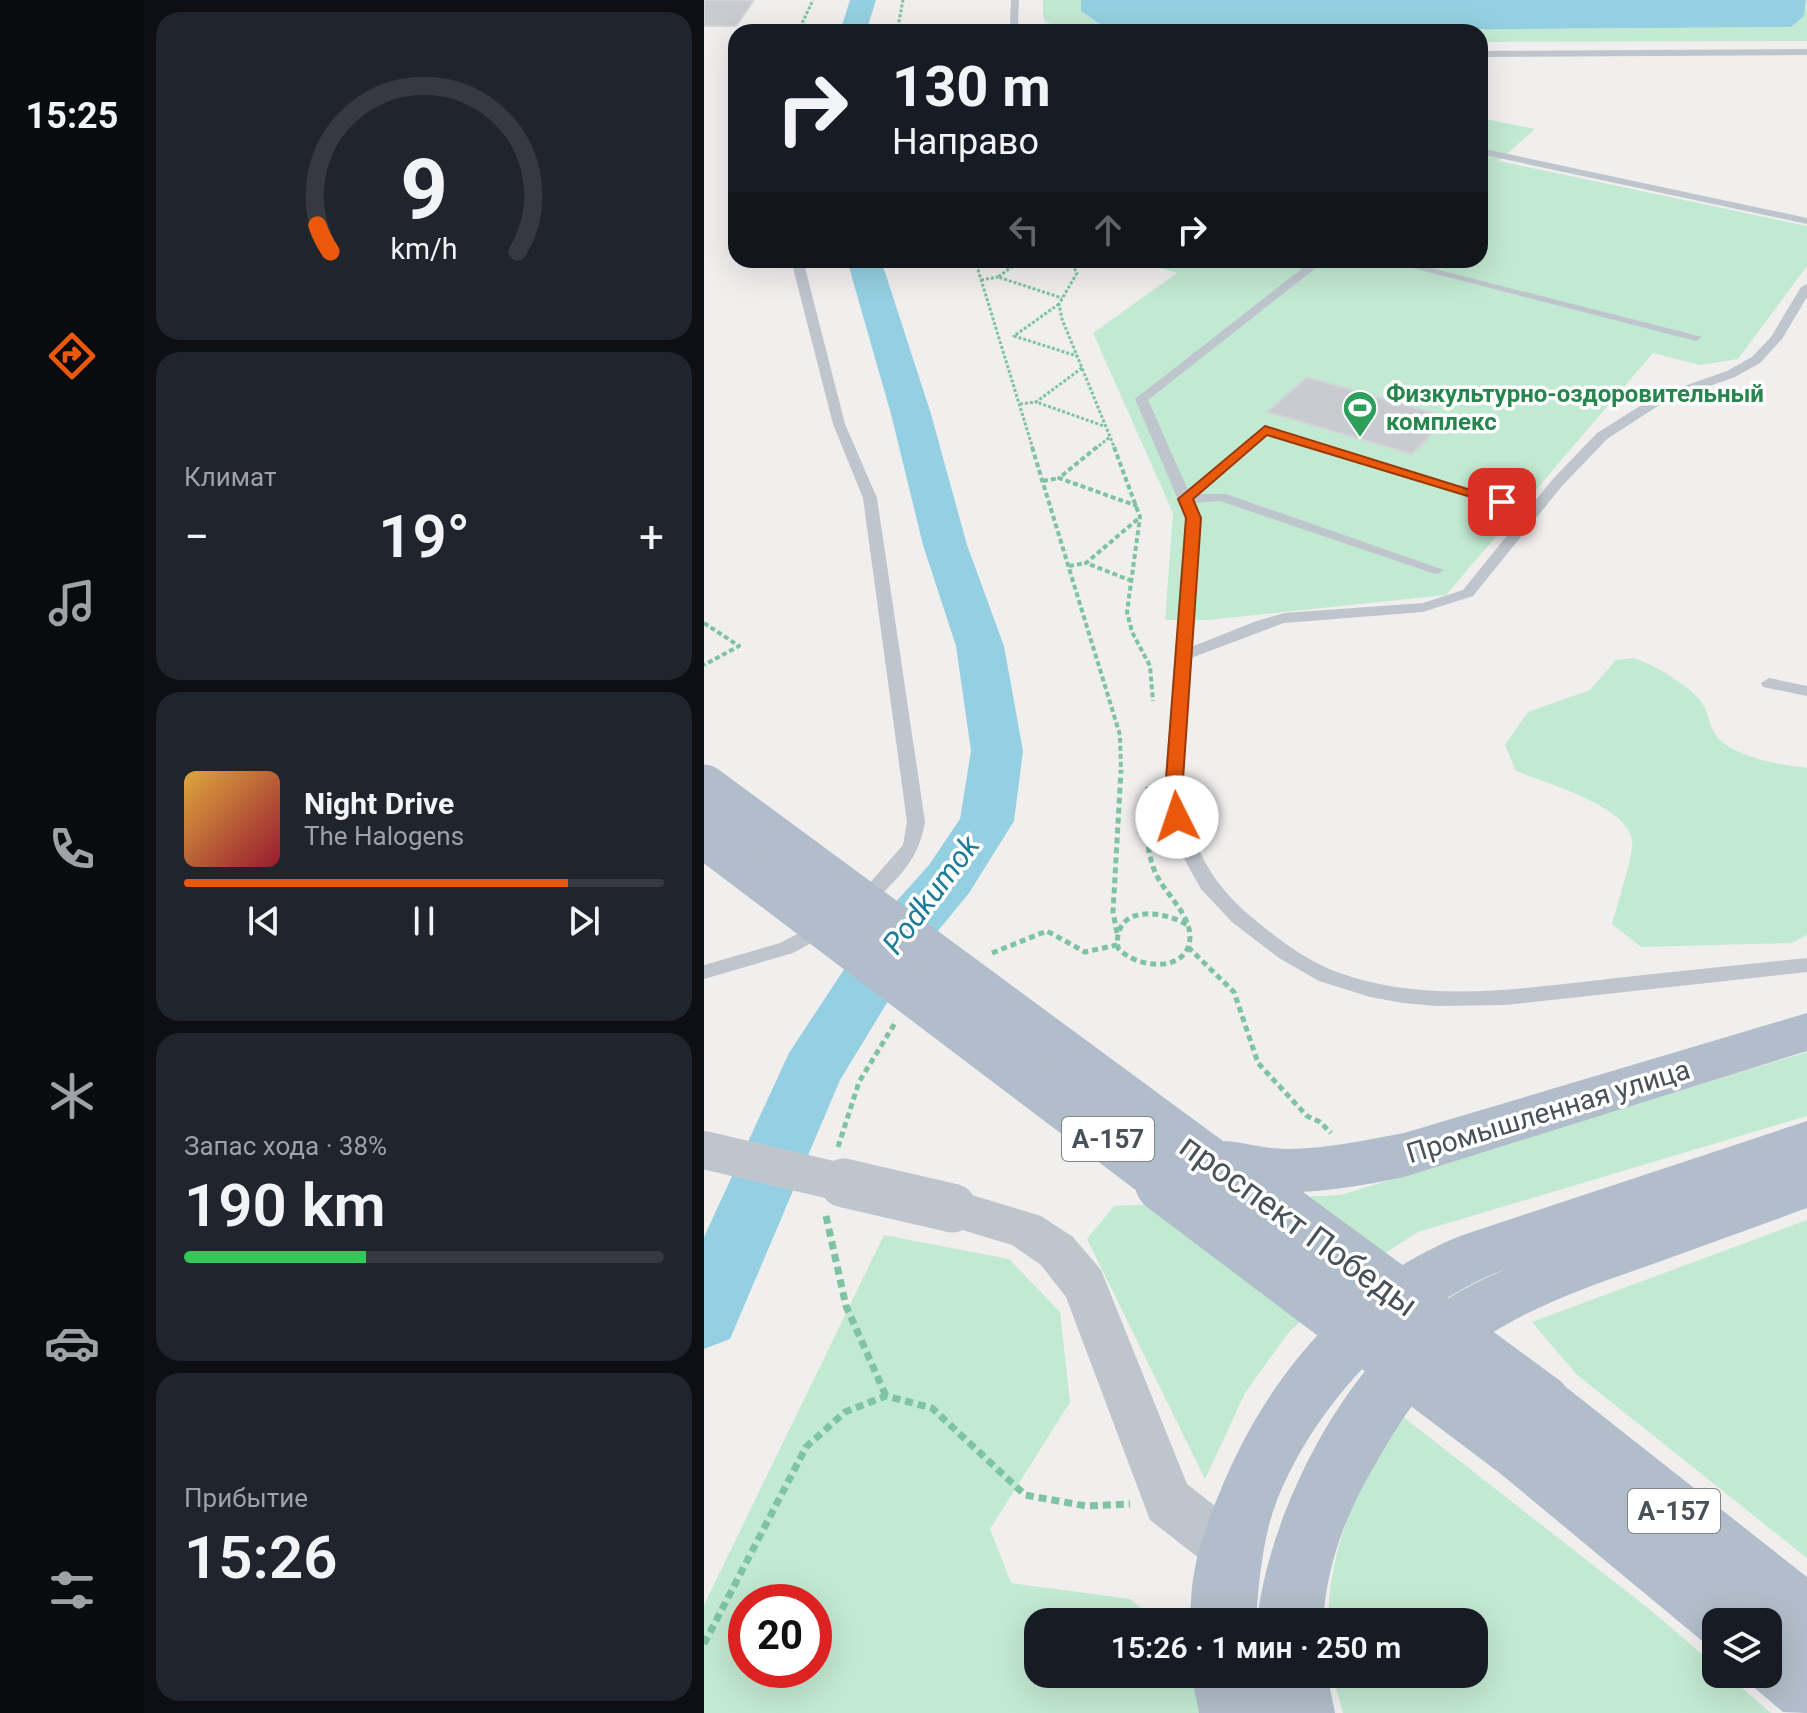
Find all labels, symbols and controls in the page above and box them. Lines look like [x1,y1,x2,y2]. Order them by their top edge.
text: 130 m [892,54,1051,120]
icon: right [760,56,864,160]
text: 15:25 [26,95,118,137]
text: Направо [892,121,1039,163]
text: 9 [400,141,448,238]
icon: left [1002,208,1046,252]
icon: ahead [1086,208,1130,252]
icon: right [1170,208,1214,252]
text: km/h [390,232,458,266]
icon: directions [44,328,100,384]
place label: Физкультурно-оздоровительный комплекс [1386,380,1764,436]
sports icon: Физкультурно-оздоровительный комплекс [1341,389,1379,439]
text: Климат [184,462,276,492]
pin [1468,468,1536,536]
icon: arrive [1480,480,1524,524]
text: 19° [378,501,470,572]
text: − [184,511,209,563]
text: + [639,511,664,563]
icon: music [44,575,100,631]
position arrow [1135,775,1219,859]
text: Night Drive [304,786,454,821]
icon: phone [44,821,100,877]
text: The Halogens [304,821,464,851]
water label: Podkumok [875,828,987,961]
icon: previous [242,899,286,943]
icon: pause [402,899,446,943]
icon: next [562,899,606,943]
street label: Промышленная улица [1402,1053,1694,1170]
icon: climate [44,1068,100,1124]
road number: А-157 [1062,1117,1154,1161]
street label: проспект Победы [1172,1125,1426,1325]
text: Запас хода · 38% [184,1131,387,1161]
text: 190 km [184,1170,386,1241]
icon: car [44,1315,100,1371]
text: Прибытие [184,1483,308,1513]
road number: А-157 [1628,1489,1720,1533]
text: 15:26 [184,1522,337,1593]
icon: filters [44,1562,100,1618]
speed limit sign: 20 [728,1584,832,1688]
map controls [1702,1608,1782,1688]
button: layers [1702,1608,1782,1688]
text: 15:26 · 1 мин · 250 m [1111,1630,1401,1665]

